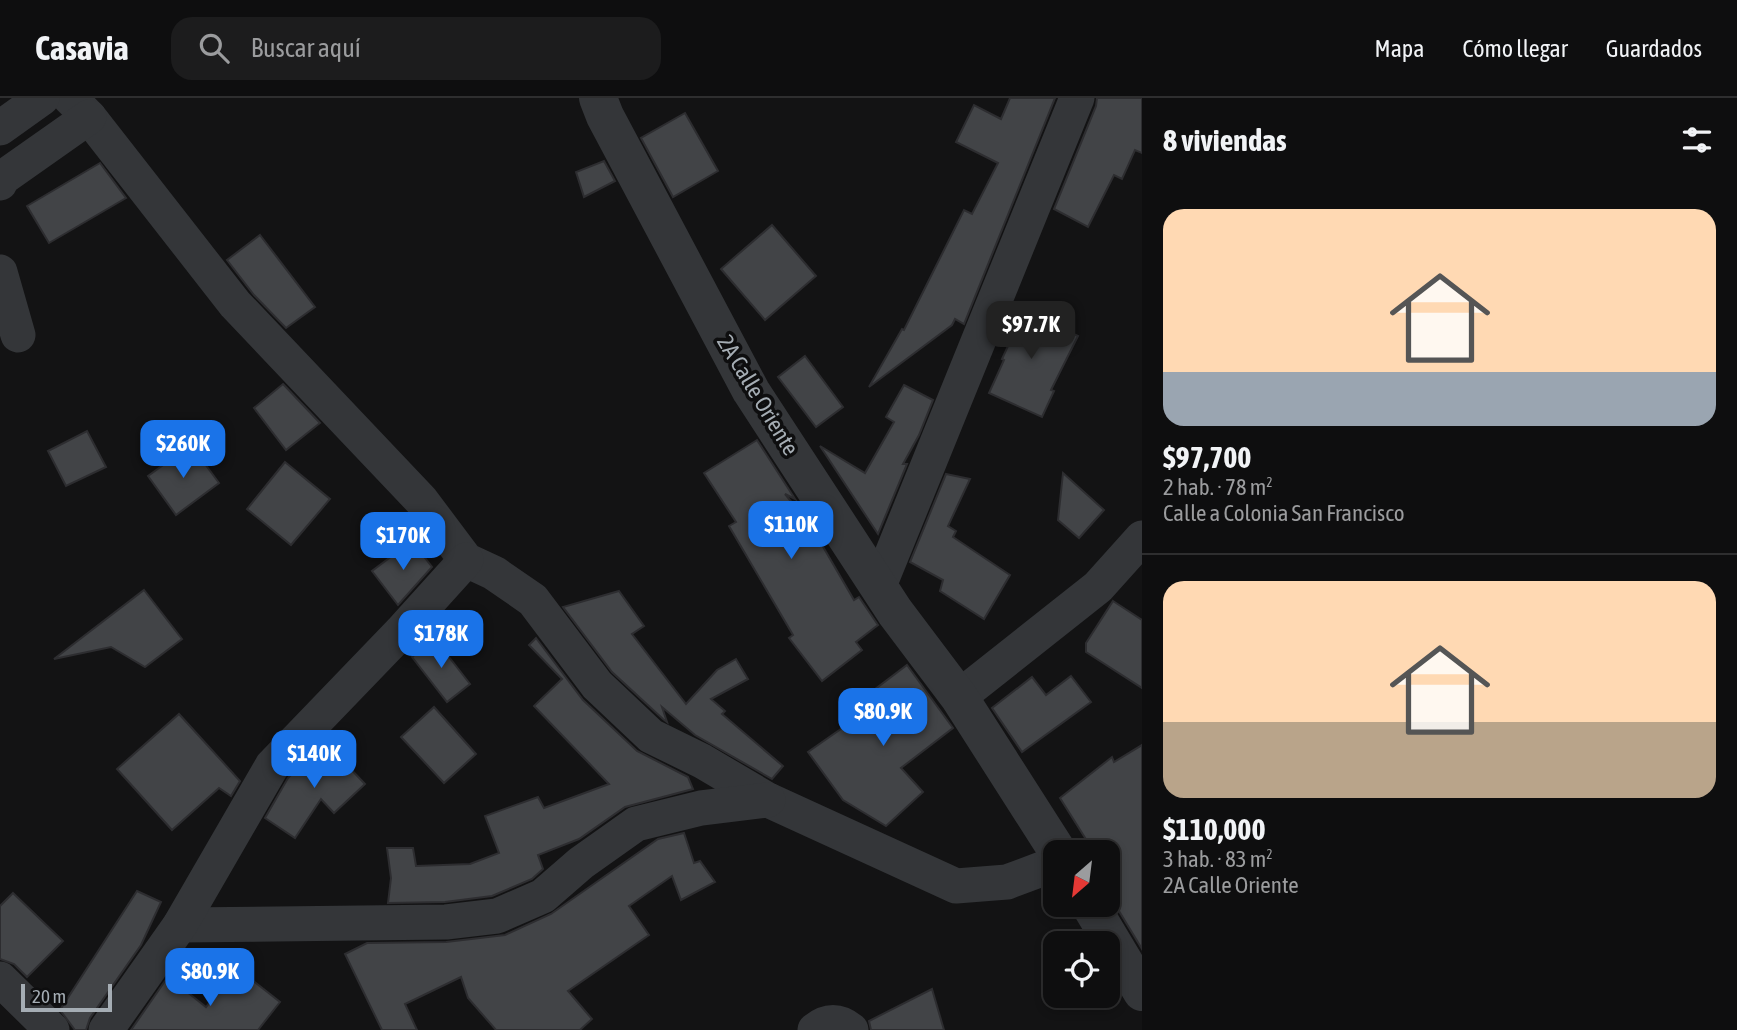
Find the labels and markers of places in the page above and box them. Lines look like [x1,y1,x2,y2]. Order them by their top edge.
pin: $97.7K [974,302,1088,361]
pin: $260K [134,420,232,480]
pin: $110K [742,502,840,561]
pin: $170K [354,512,452,572]
pin: $178K [392,610,490,670]
pin: $80.9K [826,688,940,748]
pin: $140K [265,730,363,790]
pin: $80.9K [153,948,267,1008]

